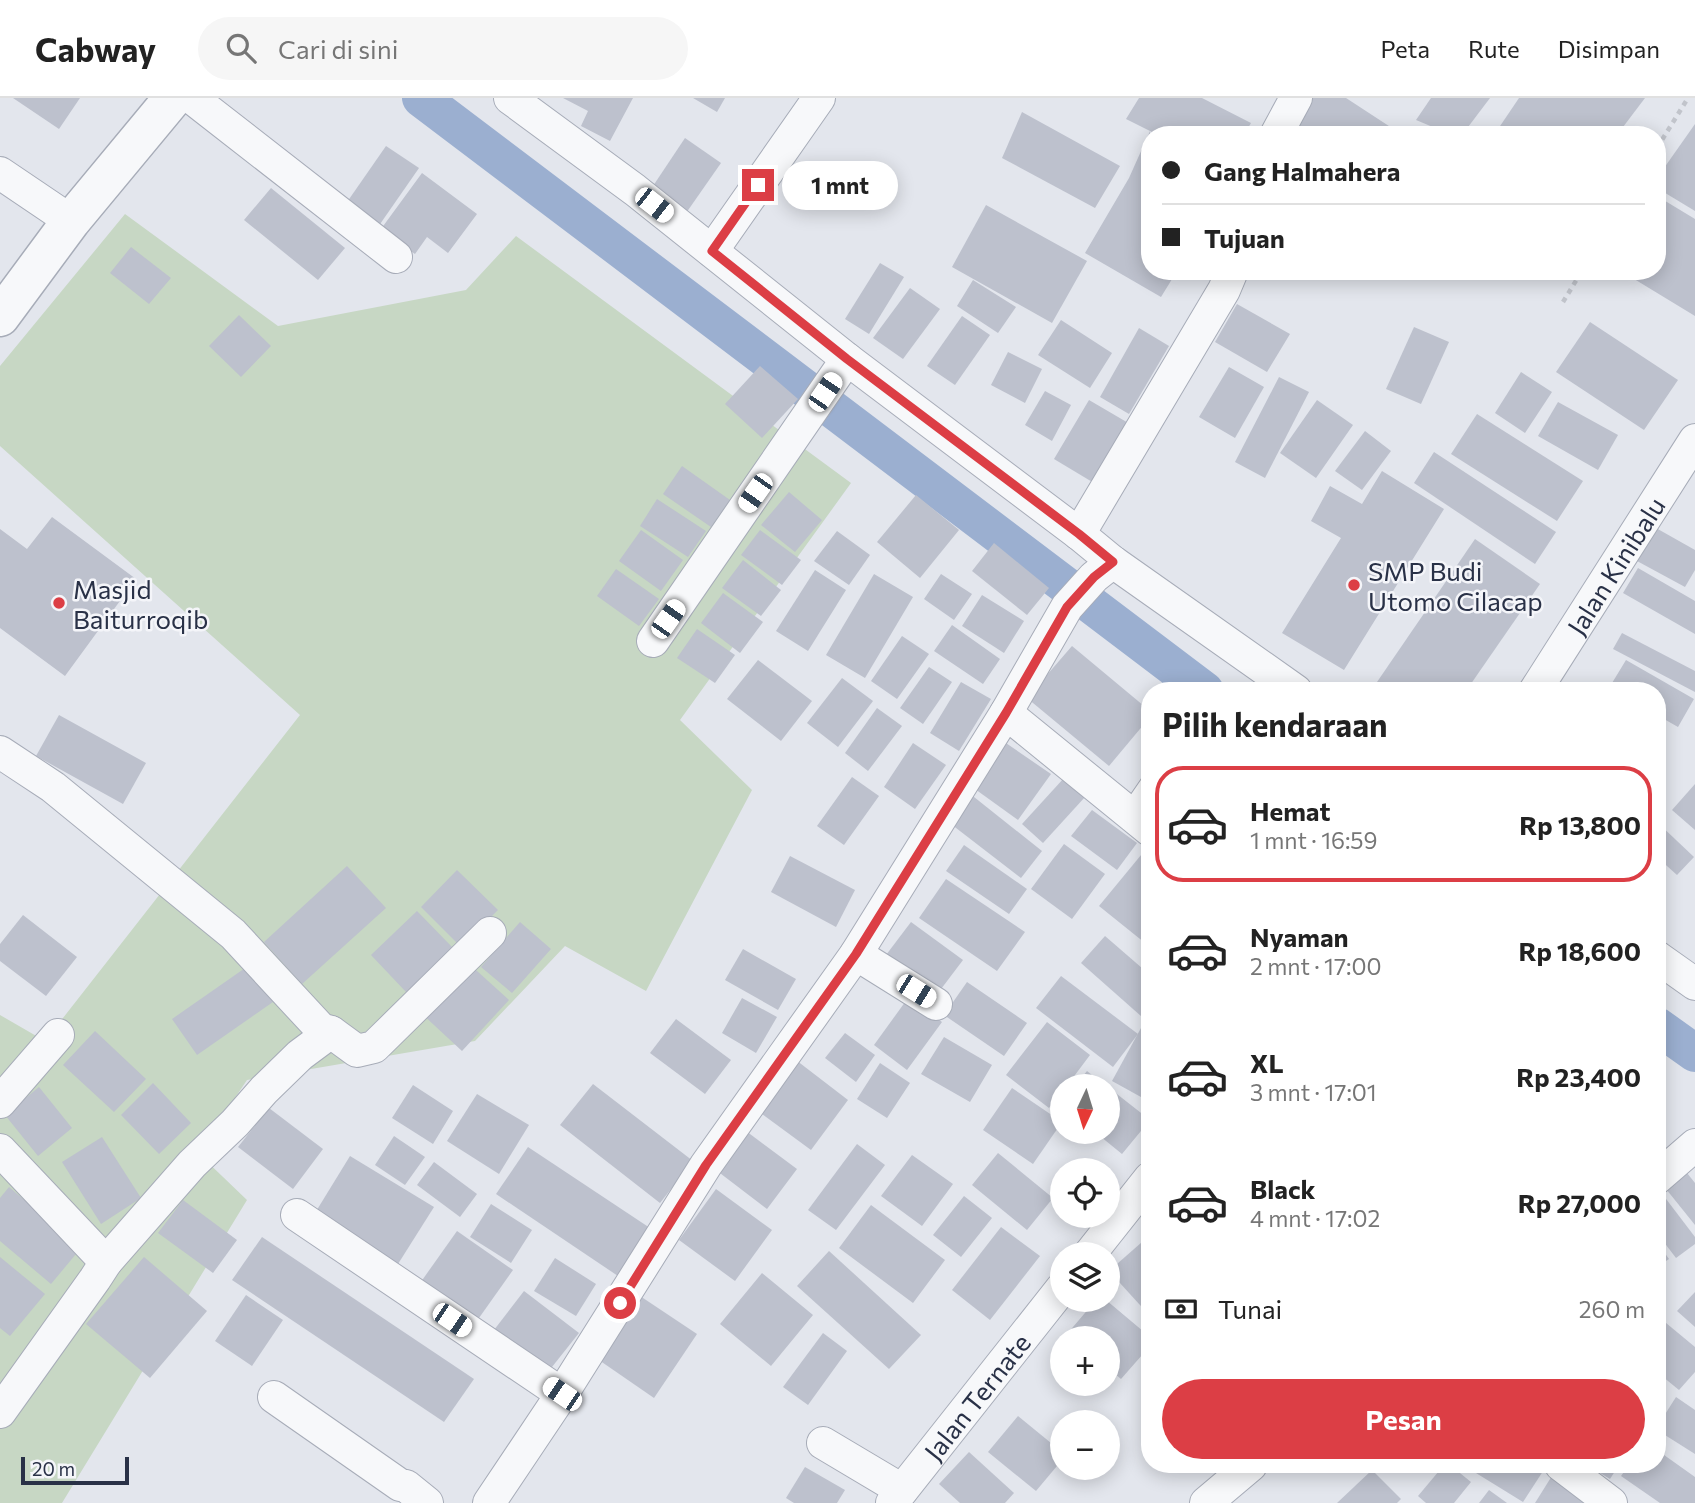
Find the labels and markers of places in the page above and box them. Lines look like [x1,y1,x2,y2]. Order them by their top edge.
place label: SMP Budi Utomo Cilacap [1368,555,1543,616]
place label: Masjid Baiturroqib [73,573,208,634]
marker: SMP Budi Utomo Cilacap [1346,577,1362,593]
marker: Masjid Baiturroqib [51,595,67,611]

